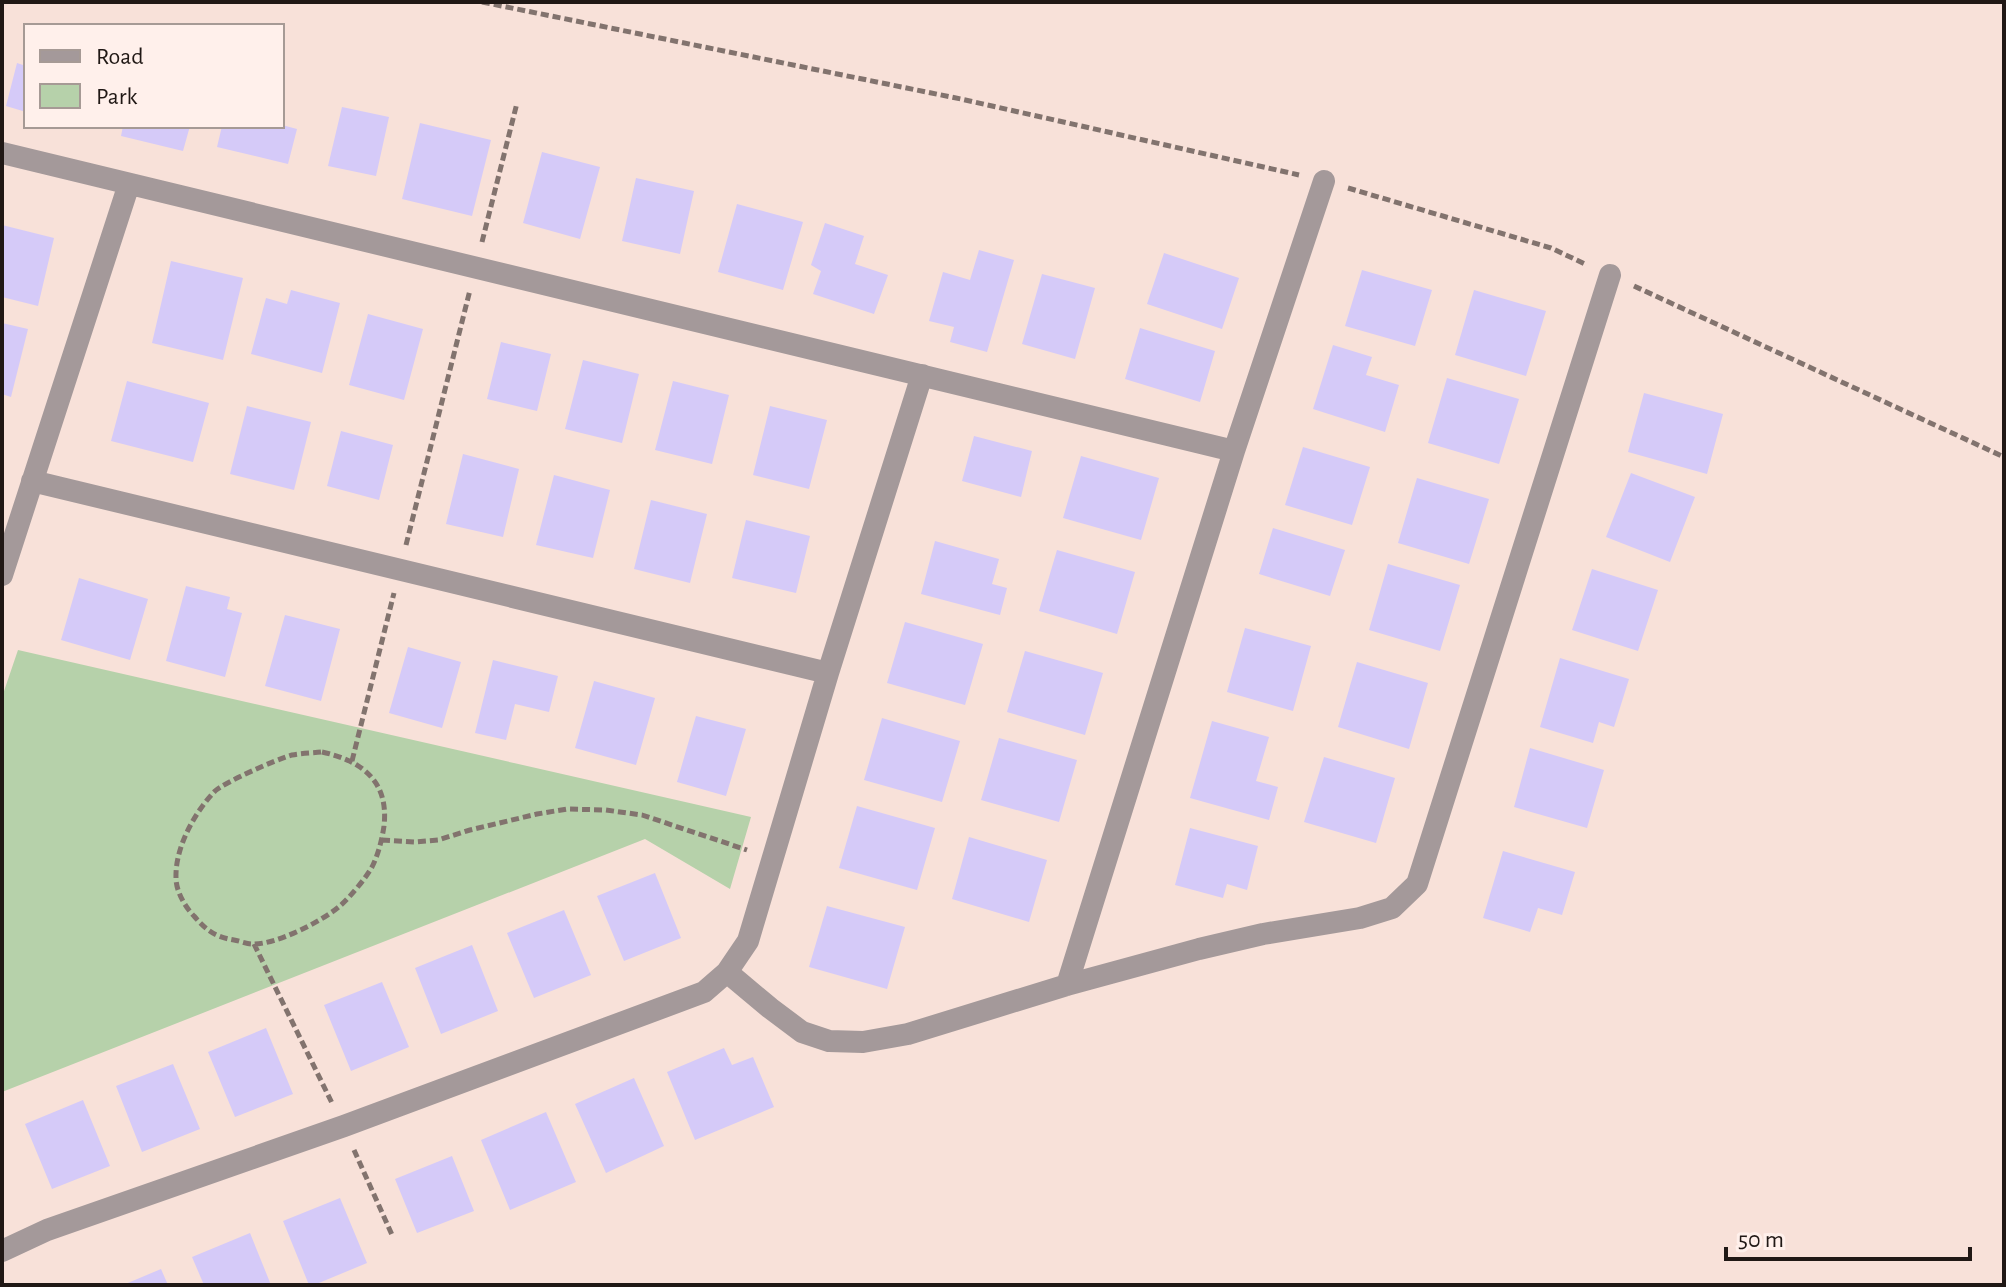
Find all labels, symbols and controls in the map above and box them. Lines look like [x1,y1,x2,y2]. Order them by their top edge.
legend [24,24,284,128]
text: Road [96,45,144,69]
text: Park [96,85,137,109]
scale bar [1726,1211,1970,1261]
text: 50 m [1738,1228,1784,1252]

